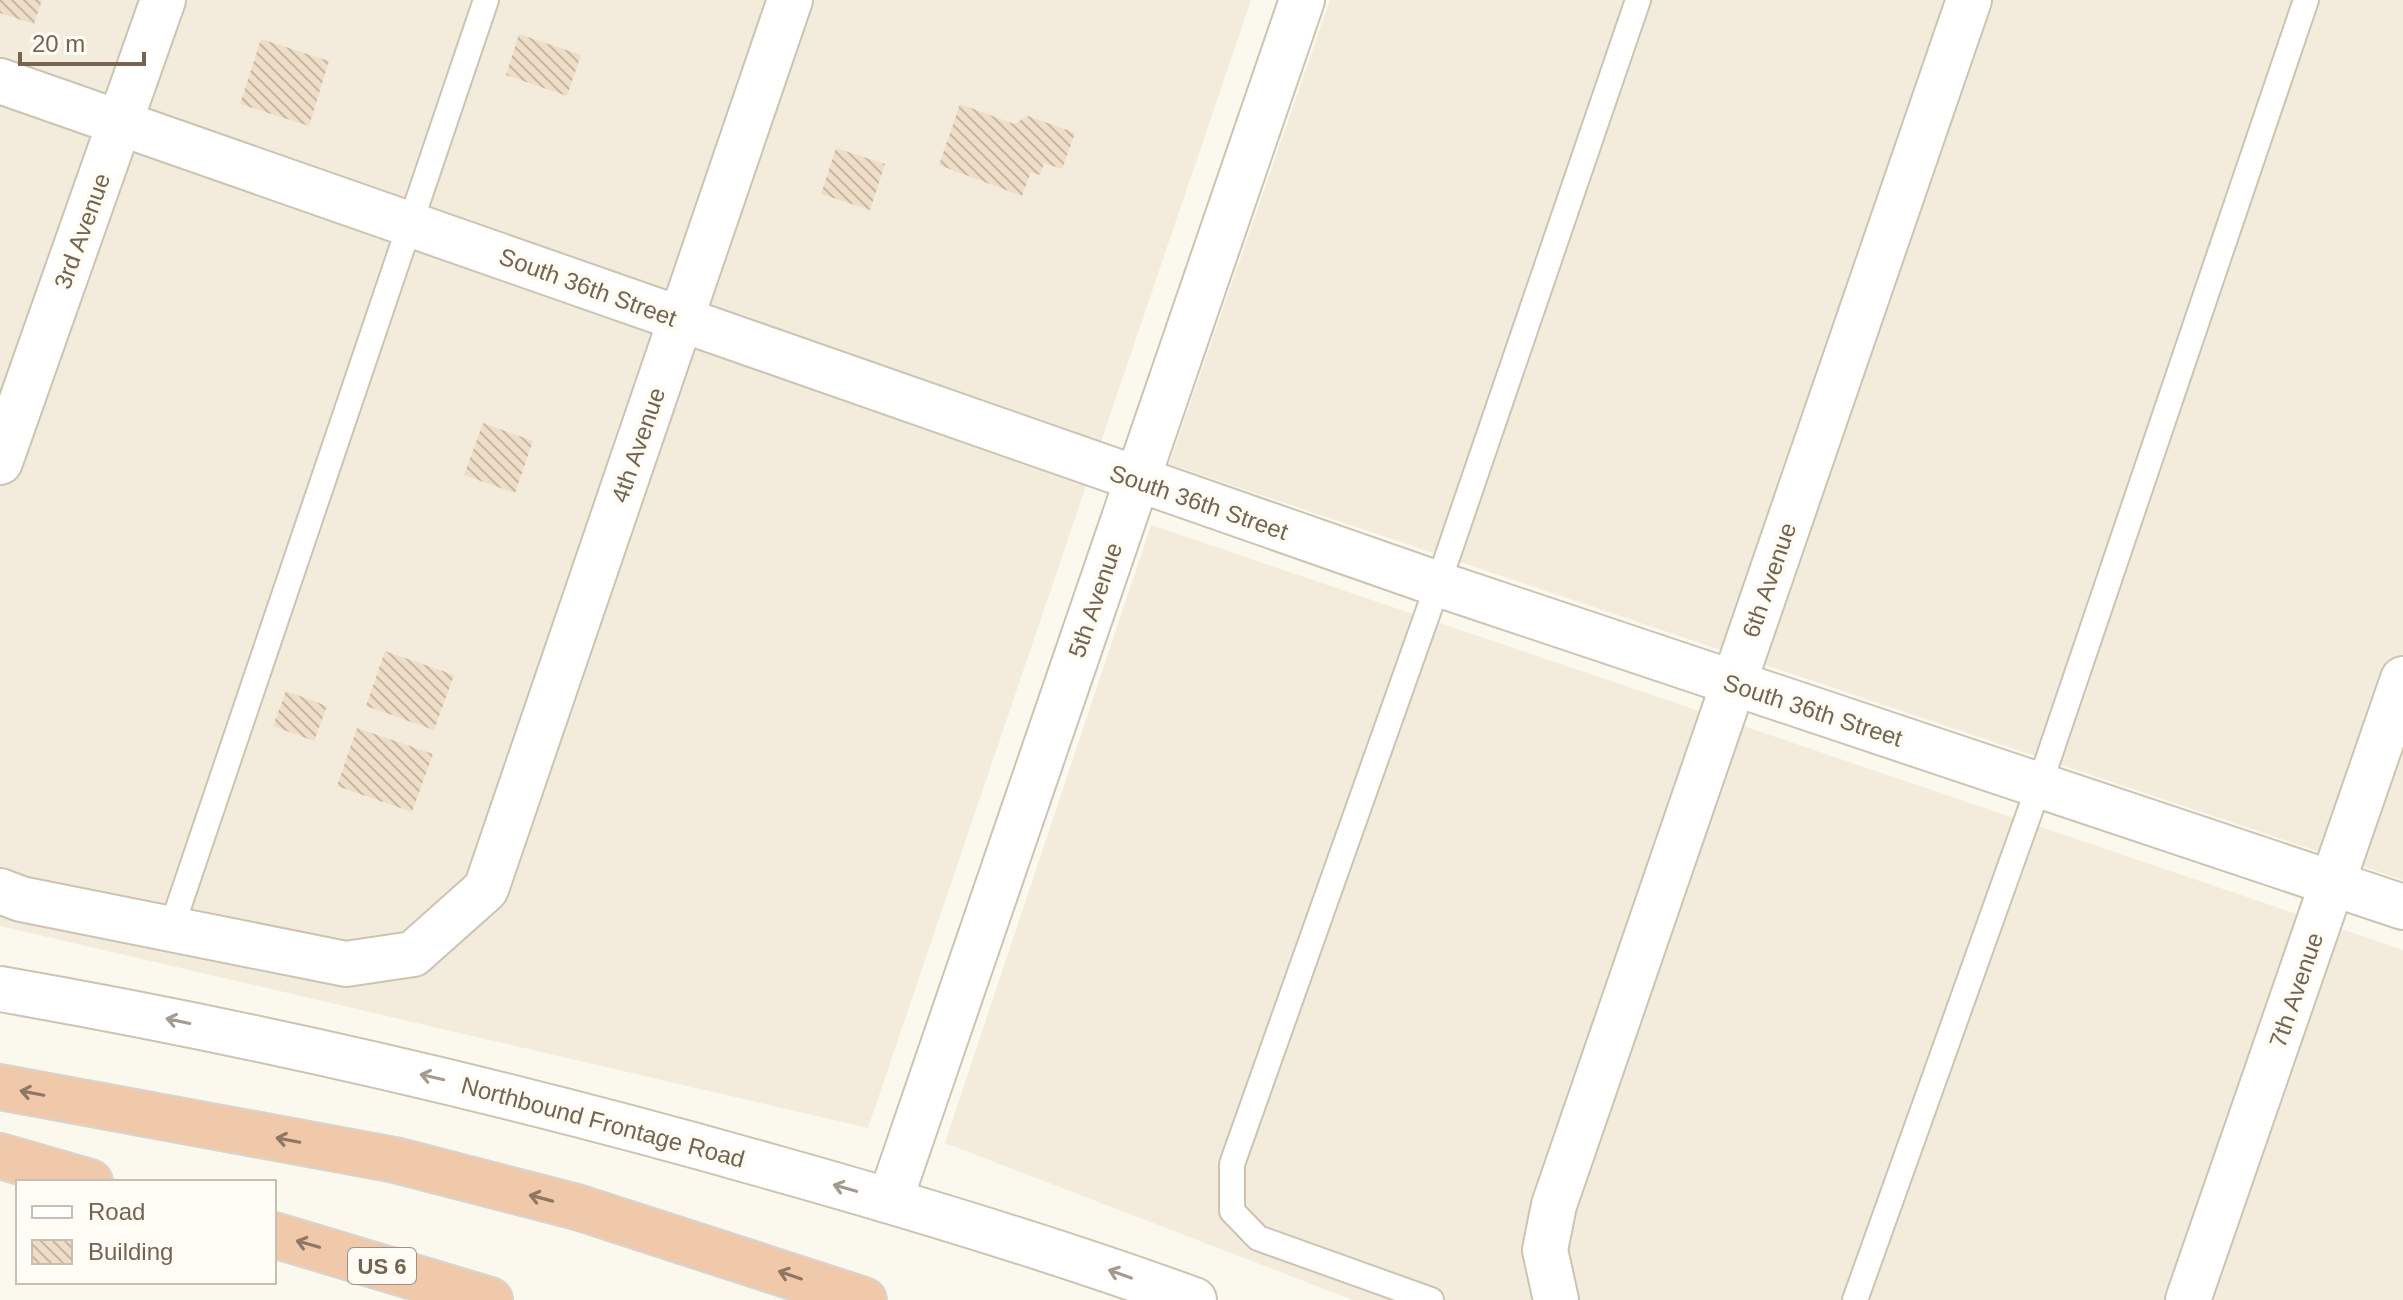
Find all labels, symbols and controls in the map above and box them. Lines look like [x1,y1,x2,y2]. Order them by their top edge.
scale bar [20,16,144,66]
text: 20 m [32,30,85,57]
street label: 3rd Avenue [49,170,115,292]
street label: South 36th Street [496,242,681,332]
street label: 4th Avenue [606,384,670,506]
street label: South 36th Street [1106,459,1292,545]
street label: 6th Avenue [1737,519,1801,641]
street label: 5th Avenue [1063,539,1127,661]
street label: South 36th Street [1720,668,1906,752]
street label: 7th Avenue [2264,929,2328,1051]
one-way arrow [166,1013,192,1028]
one-way arrow [420,1069,445,1084]
street label: Northbound Frontage Road [458,1071,748,1173]
one-way arrow [20,1085,46,1100]
one-way arrow [276,1132,301,1147]
one-way arrow [833,1179,859,1194]
legend [16,1180,276,1284]
one-way arrow [529,1190,555,1205]
text: Road [88,1198,145,1225]
one-way arrow [295,1236,321,1251]
text: Building [88,1238,173,1265]
road number: US 6 [348,1248,416,1284]
one-way arrow [1108,1265,1133,1280]
one-way arrow [777,1267,802,1282]

